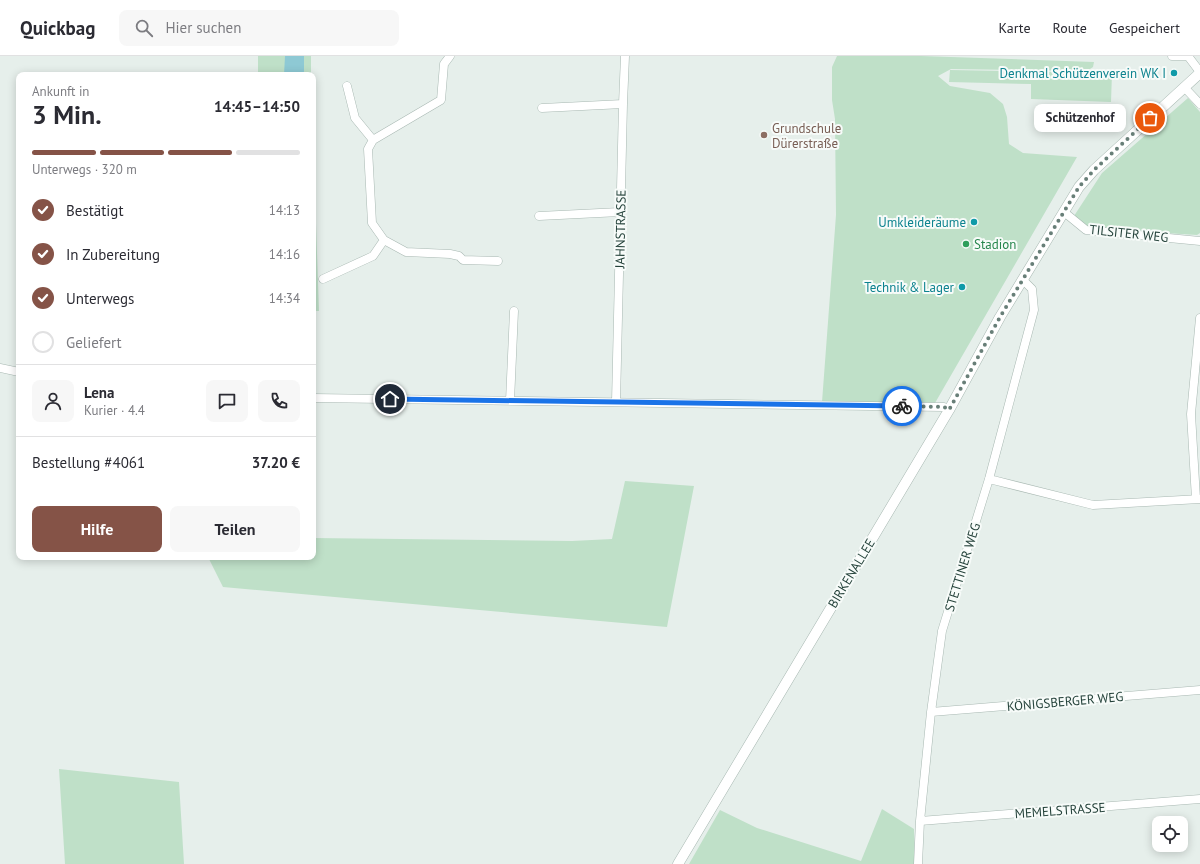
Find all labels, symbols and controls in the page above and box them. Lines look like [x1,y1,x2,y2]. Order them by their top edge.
search box [119,10,399,46]
text: Quickbag [20,16,95,40]
icon: search [133,17,155,39]
text: Hier suchen [165,18,241,37]
text: Karte [999,19,1031,37]
text: Route [1053,19,1087,37]
text: Gespeichert [1109,19,1180,37]
place label: Denkmal Schützenverein WK I [1000,65,1166,82]
marker: Denkmal Schützenverein WK I [1169,68,1179,78]
text: Ankunft in [32,83,89,100]
text: 14:45–14:50 [214,97,300,116]
text: 3 Min. [32,98,102,131]
pin [1133,101,1167,135]
callout: Schützenhof [1034,104,1126,132]
icon: bag [1139,107,1161,129]
text: Schützenhof [1046,109,1114,126]
place label: Grundschule Dürerstraße [772,120,841,152]
marker: Grundschule Dürerstraße [759,130,769,140]
text: Unterwegs · 320 m [32,161,137,178]
street label: JAHNSTRASSE [611,189,630,270]
icon: check [32,199,54,221]
text: Bestätigt [66,201,123,220]
text: 14:13 [269,202,300,219]
place label: Umkleideräume [878,214,966,231]
marker: Umkleideräume [969,217,979,227]
street label: TILSITER WEG [1089,221,1169,246]
place label: Stadion [974,236,1016,253]
marker: Stadion [961,239,971,249]
icon: check [32,243,54,265]
text: In Zubereitung [66,245,160,264]
text: 14:16 [269,246,300,263]
place label: Technik & Lager [864,279,955,296]
marker: Technik & Lager [957,282,967,292]
icon: check [32,287,54,309]
text: Unterwegs [66,289,134,308]
text: 14:34 [269,290,300,307]
text: Geliefert [66,333,122,352]
button: person [32,380,74,422]
button: chat [206,380,248,422]
button: phone [258,380,300,422]
pin [373,382,407,416]
text: Lena [84,383,114,402]
courier [882,386,922,426]
icon: home [379,388,401,410]
icon: bike [891,395,913,417]
text: Kurier · 4.4 [84,402,145,419]
text: Bestellung #4061 [32,453,145,472]
text: 37.20 € [252,453,300,472]
button: Hilfe [32,506,162,552]
button: Teilen [170,506,300,552]
street label: STETTINER WEG [941,521,984,614]
street label: BIRKENALLEE [824,536,879,611]
street label: KÖNIGSBERGER WEG [1006,688,1124,715]
street label: MEMELSTRASSE [1014,799,1106,822]
map controls [1152,816,1188,852]
button: locate [1152,816,1188,852]

